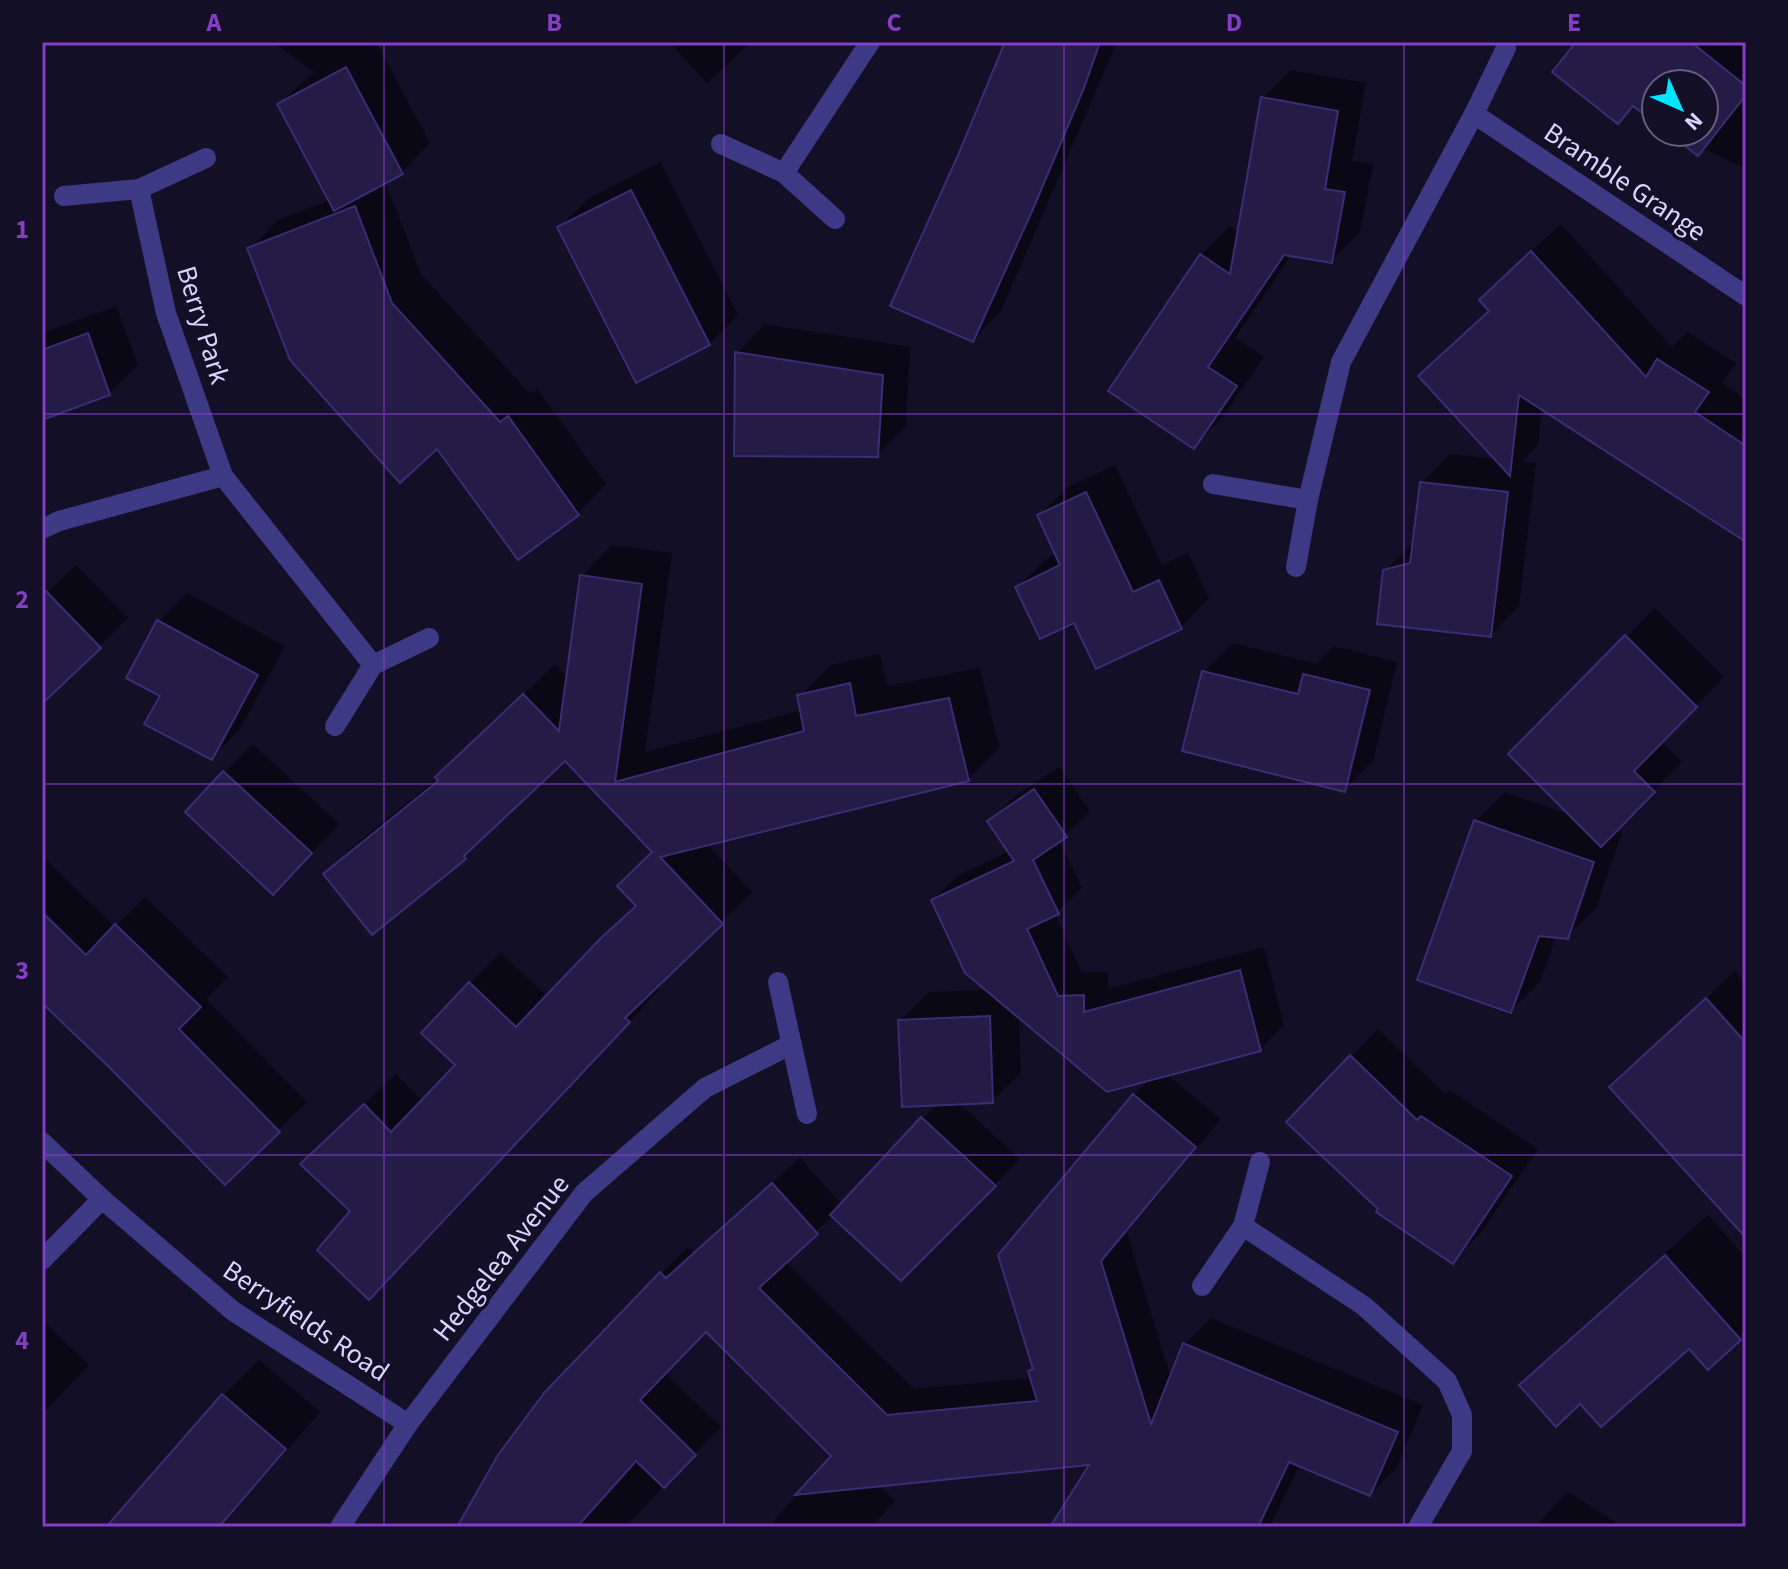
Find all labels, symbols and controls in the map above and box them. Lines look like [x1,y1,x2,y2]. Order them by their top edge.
text: A [206,4,223,41]
text: B [546,4,562,41]
text: C [886,4,902,41]
text: D [1226,4,1242,41]
text: E [1567,4,1581,41]
north arrow [1640,68,1720,148]
text: N [1677,105,1710,138]
street label: Bramble Grange [1536,113,1714,251]
text: 1 [15,211,29,248]
street label: Berry Park [166,261,240,389]
text: 2 [15,581,29,618]
text: 3 [15,952,29,989]
street label: Hedgelea Avenue [423,1166,579,1350]
street label: Berryfields Road [215,1251,397,1391]
text: 4 [15,1322,29,1359]

